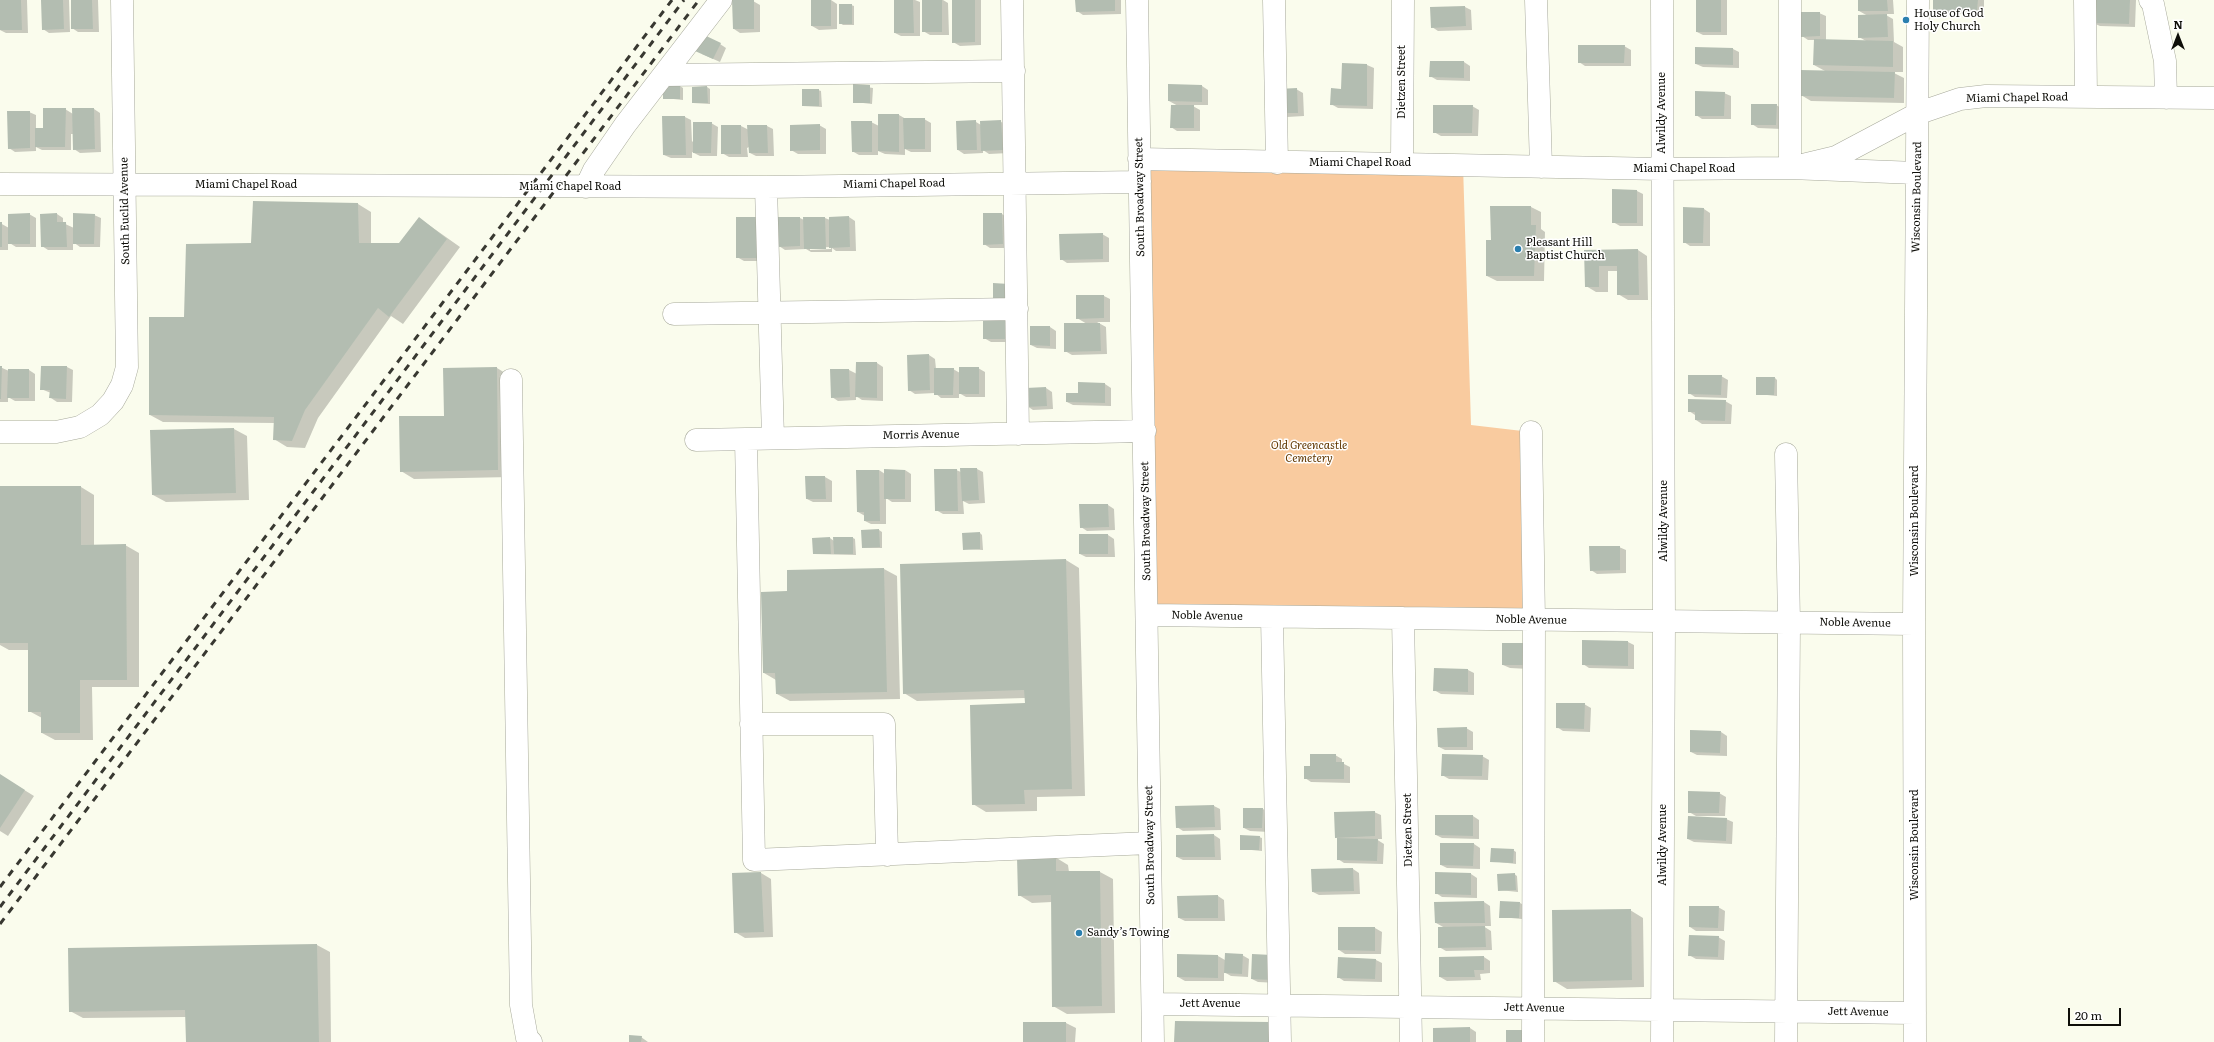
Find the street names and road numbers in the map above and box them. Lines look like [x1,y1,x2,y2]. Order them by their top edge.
street label: Dietzen Street [1395,45,1409,119]
street label: Alwildy Avenue [1655,72,1669,154]
street label: Miami Chapel Road [1966,91,2068,105]
street label: South Broadway Street [1132,137,1148,257]
street label: Wisconsin Boulevard [1909,141,1925,253]
street label: Miami Chapel Road [1309,156,1411,170]
street label: South Euclid Avenue [117,157,133,265]
street label: Miami Chapel Road [1633,162,1735,176]
street label: Miami Chapel Road [843,177,945,191]
street label: Miami Chapel Road [195,178,297,192]
street label: Miami Chapel Road [519,180,621,194]
street label: Morris Avenue [882,428,960,442]
street label: South Broadway Street [1138,461,1154,581]
street label: Wisconsin Boulevard [1908,465,1922,577]
street label: Alwildy Avenue [1657,480,1671,562]
street label: Noble Avenue [1171,609,1243,623]
street label: Noble Avenue [1495,613,1567,627]
street label: Noble Avenue [1819,616,1891,630]
street label: South Broadway Street [1142,785,1158,905]
street label: Wisconsin Boulevard [1908,789,1922,901]
street label: Dietzen Street [1401,793,1415,867]
street label: Alwildy Avenue [1656,804,1670,886]
street label: Jett Avenue [1180,997,1240,1011]
street label: Jett Avenue [1503,1001,1565,1015]
street label: Jett Avenue [1827,1005,1889,1019]

